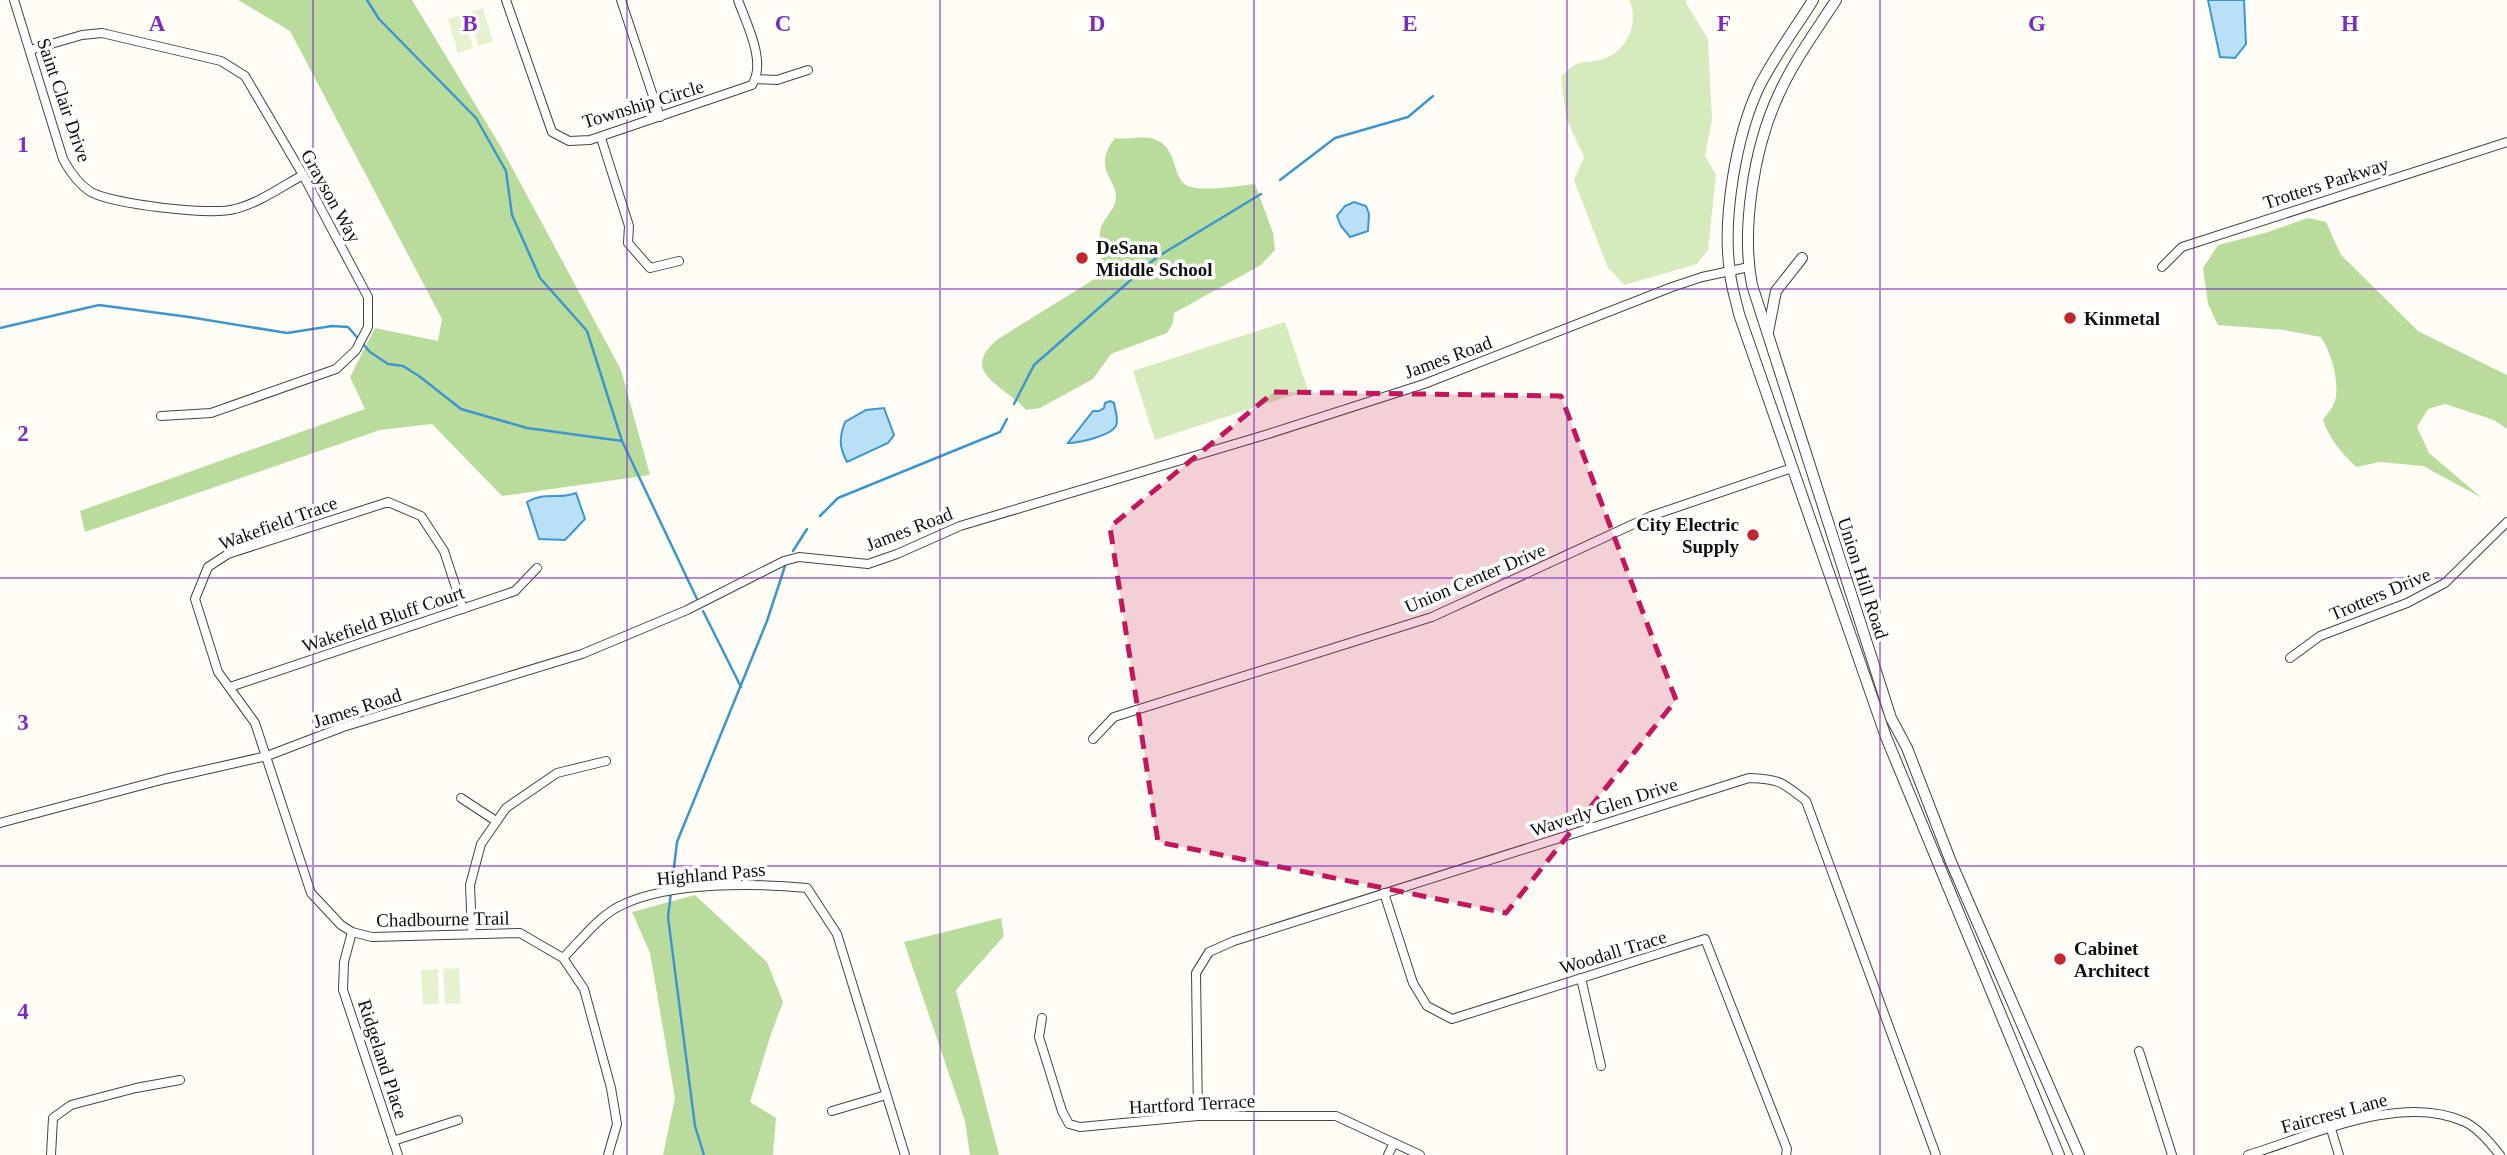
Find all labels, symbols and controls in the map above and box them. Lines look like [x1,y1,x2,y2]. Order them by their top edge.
text: A [149,11,166,36]
text: B [462,11,478,36]
text: C [775,11,791,36]
text: D [1089,11,1105,36]
text: E [1402,11,1418,36]
text: F [1717,11,1731,36]
text: G [2028,11,2046,36]
text: H [2341,11,2359,36]
street label: Saint Clair Drive [33,35,95,165]
street label: Township Circle [580,76,706,132]
text: 1 [17,132,29,157]
street label: Grayson Way [297,146,365,247]
street label: Trotters Parkway [2261,153,2392,213]
place label: DeSana Middle School [1096,237,1213,280]
marker: DeSana Middle School [1074,250,1090,266]
place label: Kinmetal [2084,308,2160,329]
marker: Kinmetal [2062,310,2078,326]
street label: James Road [1402,331,1495,382]
text: 2 [17,421,29,446]
street label: Wakefield Trace [216,492,340,554]
street label: James Road [863,503,956,555]
place label: City Electric Supply [1636,514,1739,557]
street label: Union Hill Road [1833,515,1893,642]
marker: City Electric Supply [1745,527,1761,543]
street label: Union Center Drive [1401,539,1549,617]
street label: Trotters Drive [2326,563,2434,625]
street label: Wakefield Bluff Court [299,581,468,657]
street label: James Road [310,684,404,732]
text: 3 [17,710,29,735]
street label: Waverly Glen Drive [1528,773,1680,841]
street label: Highland Pass [656,859,766,889]
street label: Chadbourne Trail [376,907,510,931]
street label: Woodall Trace [1557,926,1669,978]
place label: Cabinet Architect [2074,938,2150,981]
marker: Cabinet Architect [2052,951,2068,967]
street label: Ridgeland Place [354,997,412,1121]
text: 4 [17,999,29,1024]
street label: Faircrest Lane [2279,1089,2389,1137]
street label: Hartford Terrace [1128,1090,1256,1118]

